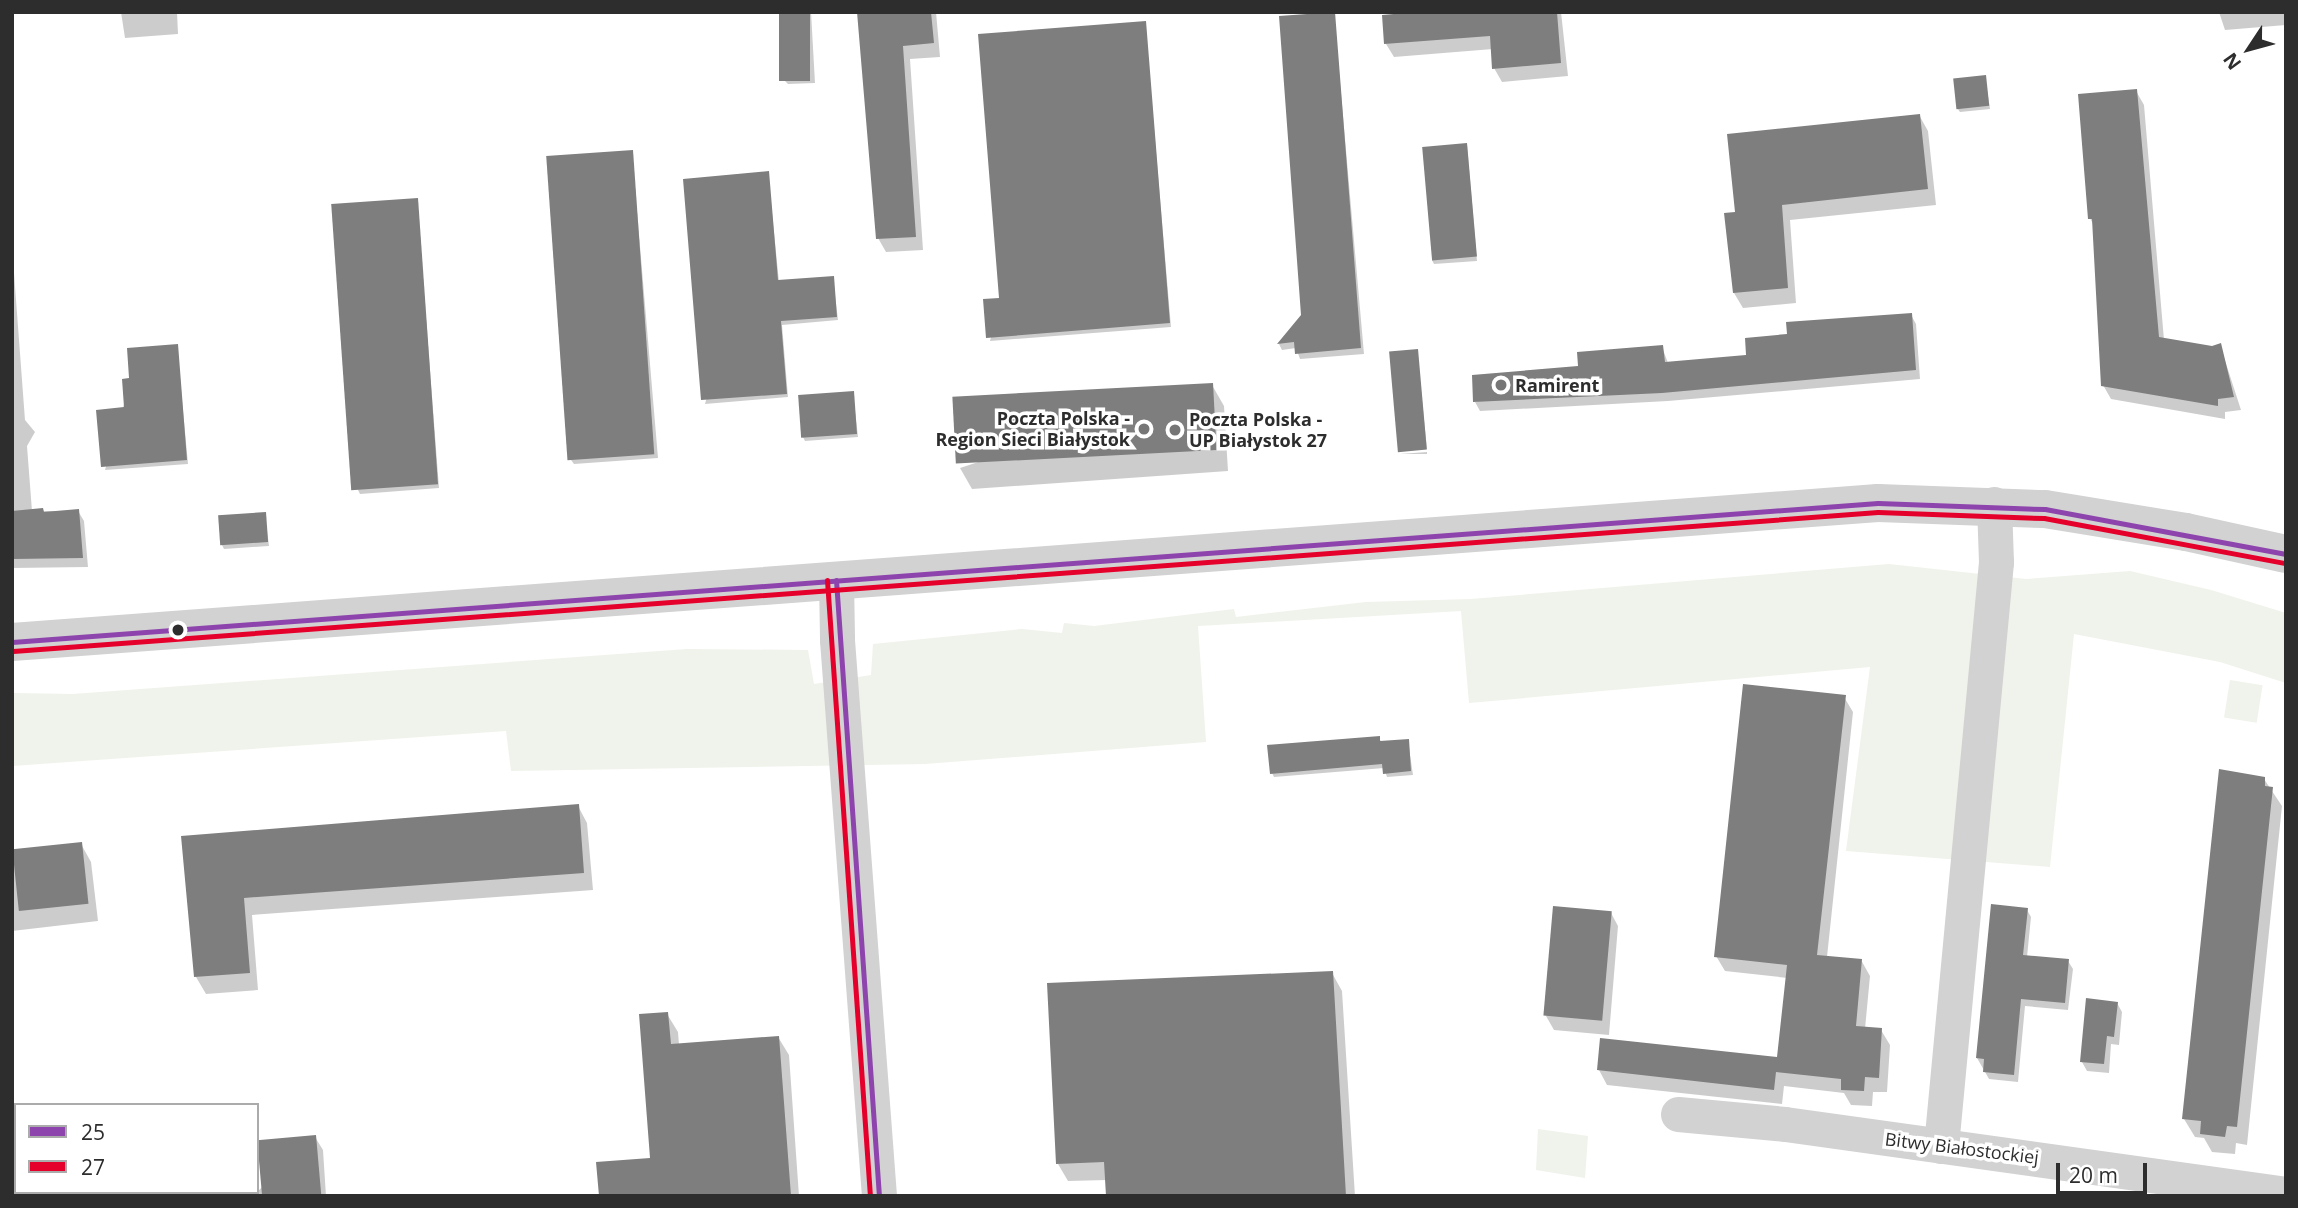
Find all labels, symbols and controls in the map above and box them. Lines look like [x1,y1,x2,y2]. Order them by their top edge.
north arrow [2214,14,2284,84]
text: N [2217,47,2247,75]
place label: Ramirent [1515,374,1599,396]
marker: Ramirent [1493,377,1509,393]
place label: Poczta Polska - Region Sieci Białystok [935,408,1130,450]
place label: Poczta Polska - UP Białystok 27 [1189,409,1327,452]
marker: Poczta Polska - Region Sieci Białystok [1136,421,1152,437]
marker: Poczta Polska - UP Białystok 27 [1167,422,1183,438]
unlabelled marker [171,623,185,637]
legend [14,1103,259,1194]
text: 25 [81,1118,105,1146]
street label: Bitwy Białostockiej [1884,1128,2040,1168]
scale bar [2060,1148,2151,1192]
text: 27 [81,1153,105,1181]
text: 20 m [2069,1161,2118,1189]

